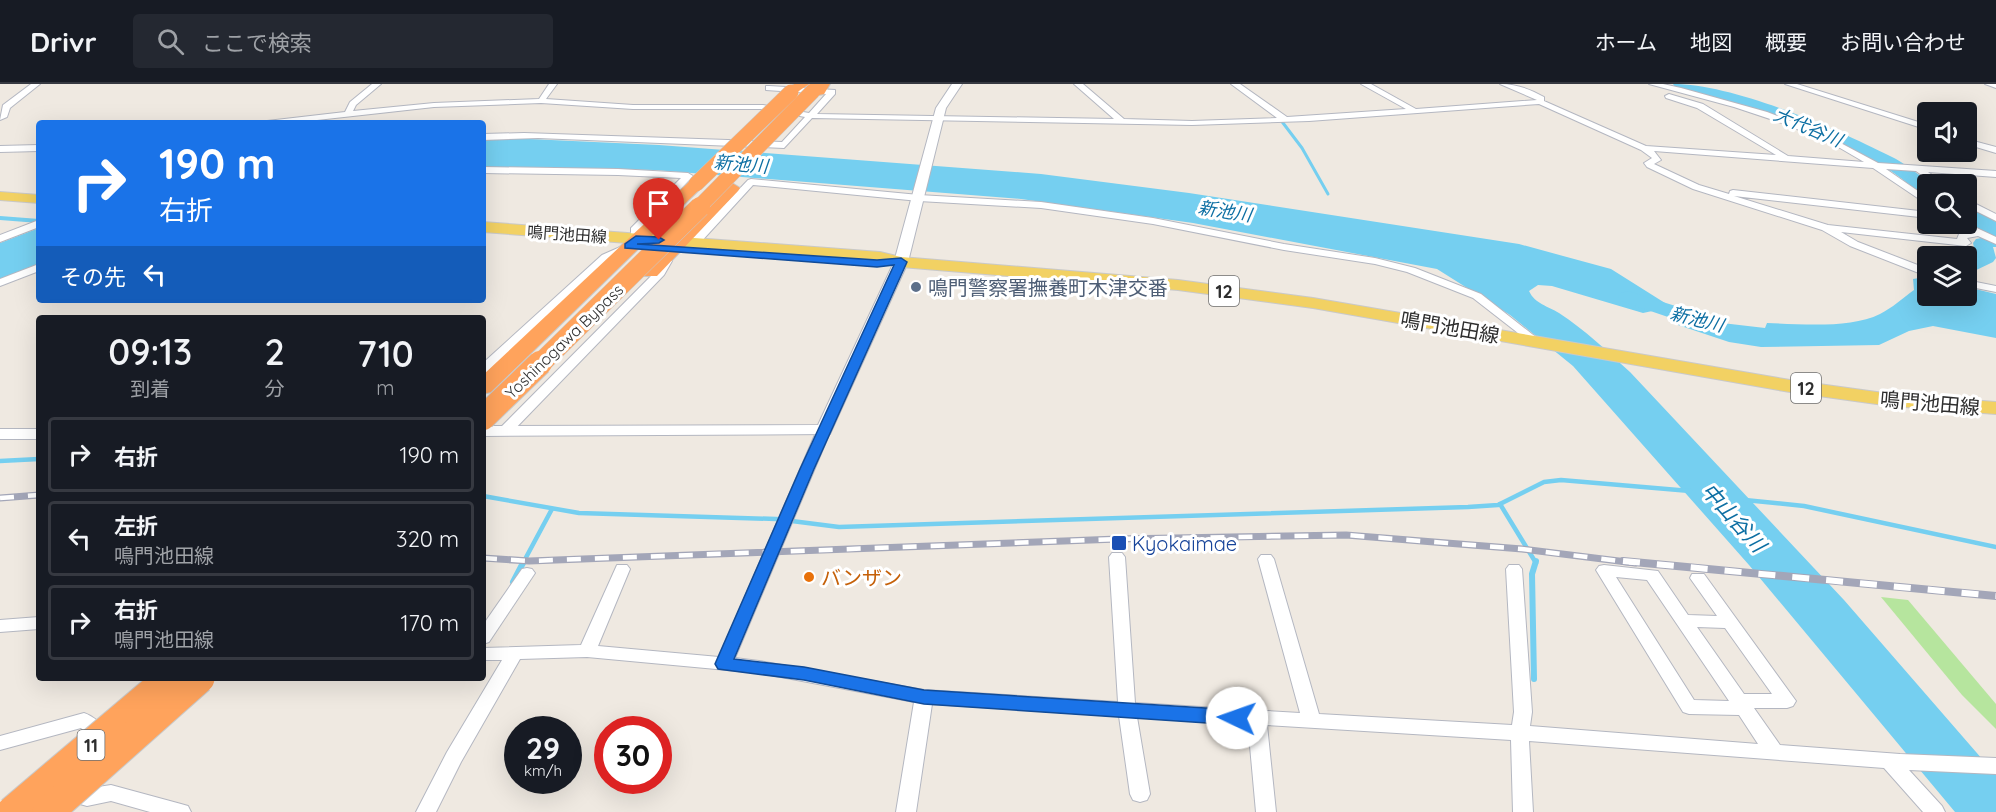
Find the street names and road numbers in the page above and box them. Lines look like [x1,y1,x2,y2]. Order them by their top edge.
street label: 鳴門池田線 [526,221,608,247]
road number: 12 [1209,276,1239,306]
street label: Yoshinogawa Bypass [501,279,627,403]
street label: 鳴門池田線 [1399,306,1501,348]
road number: 12 [1791,373,1821,403]
street label: 鳴門池田線 [1879,386,1981,420]
road number: 11 [78,730,104,760]

